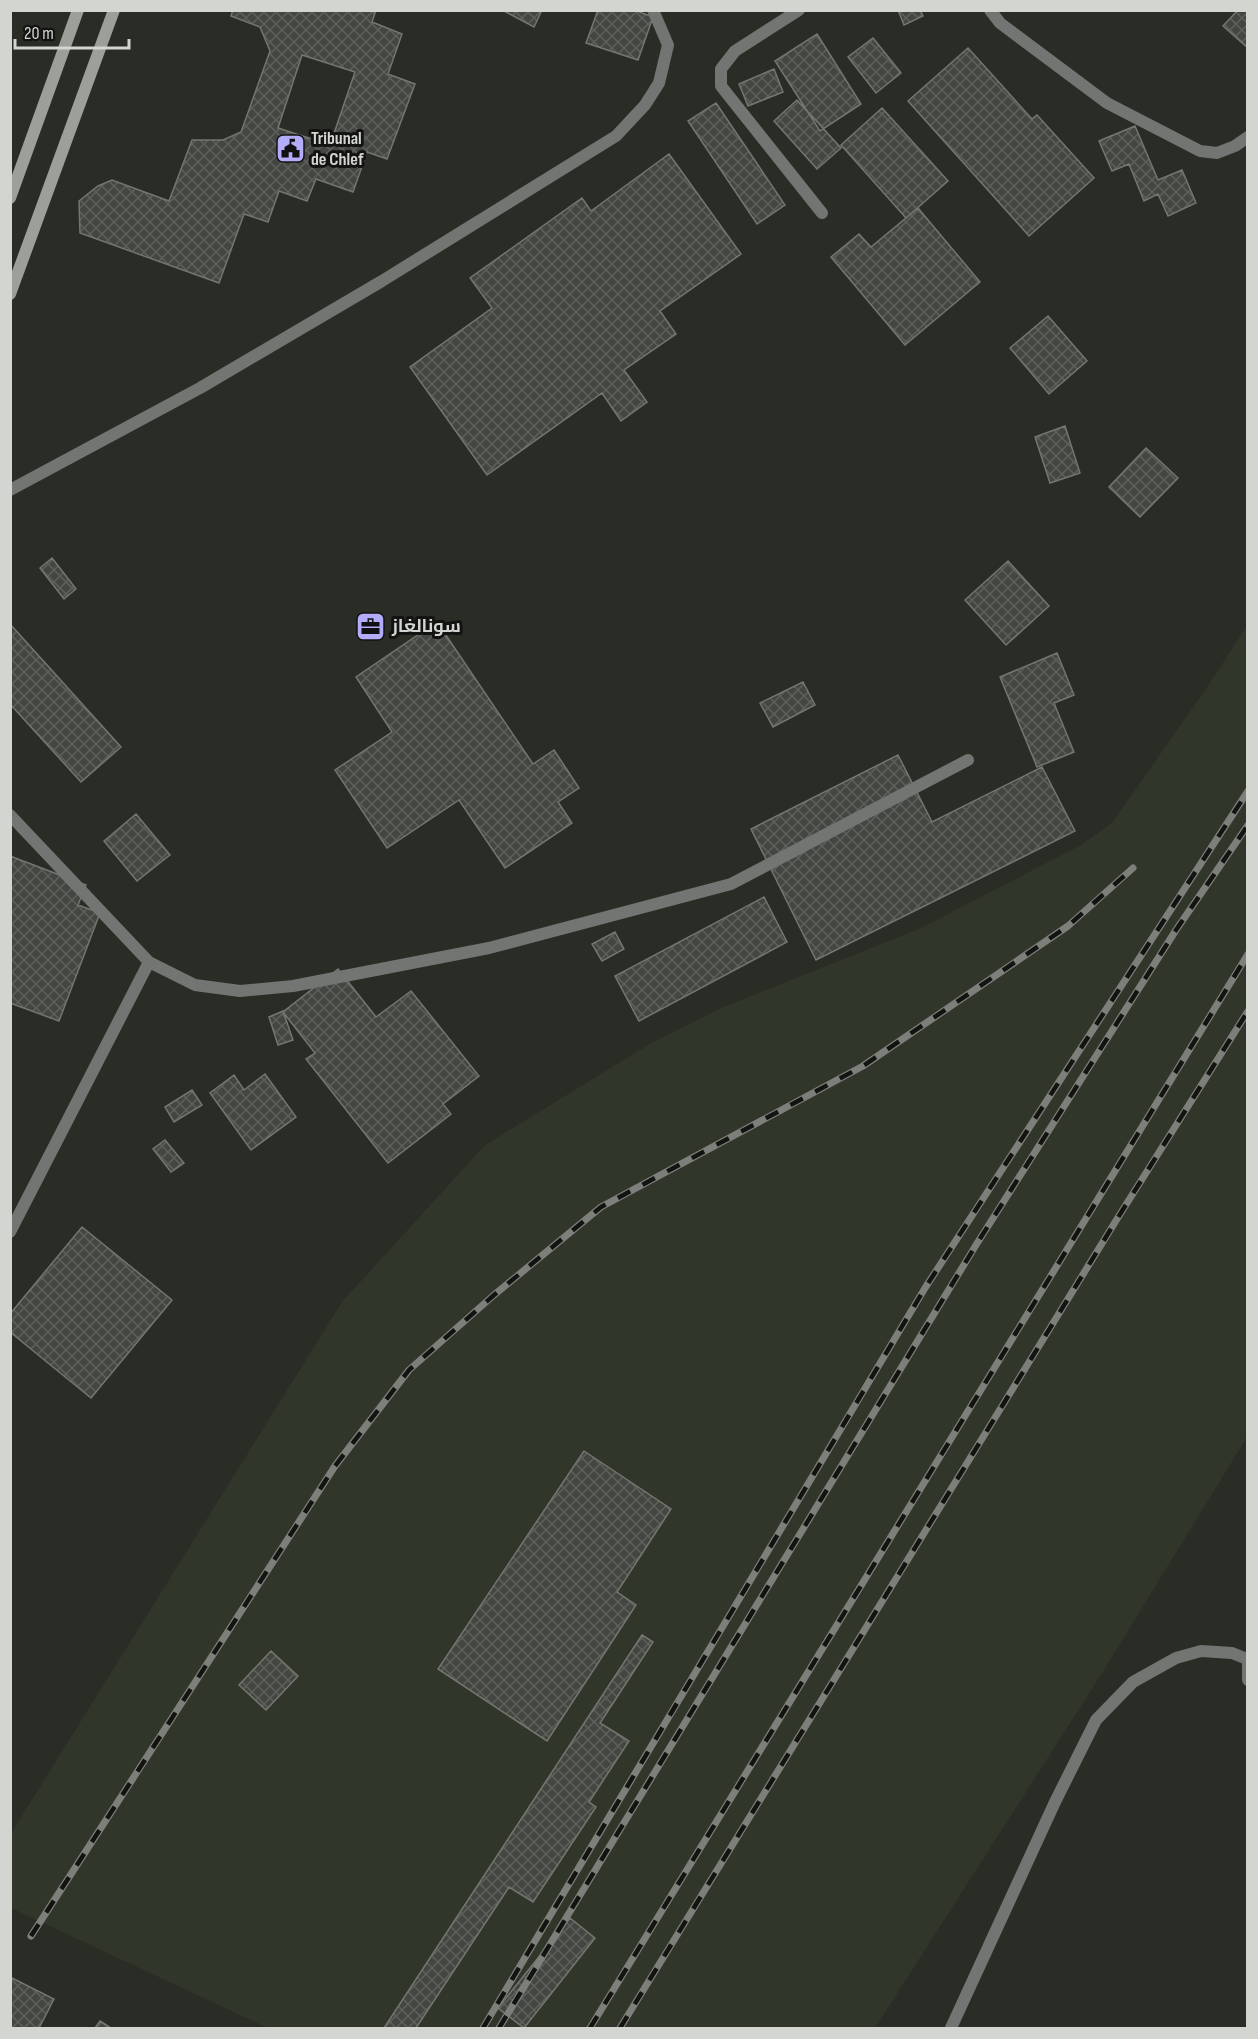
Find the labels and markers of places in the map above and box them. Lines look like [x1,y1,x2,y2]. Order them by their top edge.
place label: Tribunal de Chlef [311,128,364,170]
public building icon: Tribunal de Chlef [274,132,306,164]
office icon: سونالغاز [355,610,387,642]
place label: سونالغاز [391,616,461,637]

